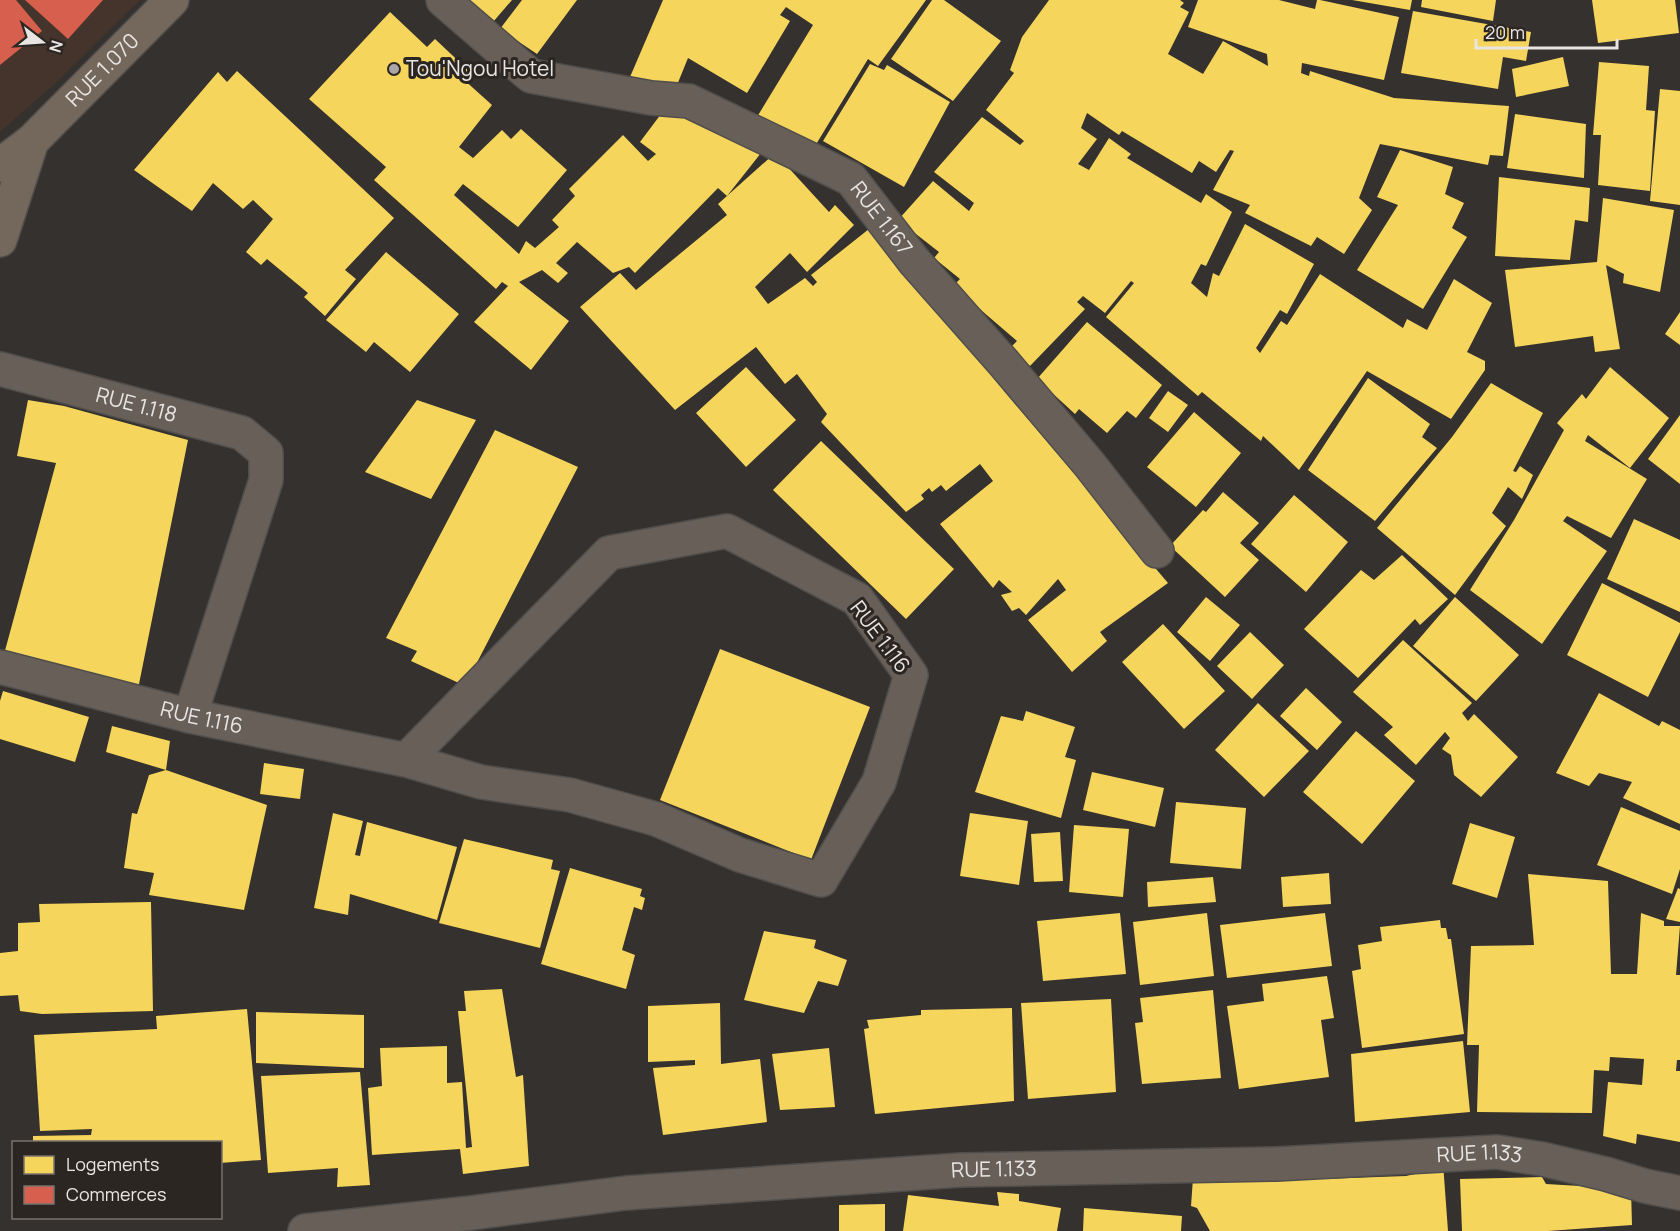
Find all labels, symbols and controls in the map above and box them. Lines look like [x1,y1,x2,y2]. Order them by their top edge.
north arrow [12,12,72,72]
scale bar [1476,12,1617,50]
text: 20 m [1485,20,1525,44]
street label: RUE 1.070 [59,26,144,112]
text: N [44,38,69,55]
place label: Tou'Ngou Hotel [406,54,554,82]
marker: Tou'Ngou Hotel [387,62,401,76]
street label: RUE 1.167 [845,175,919,261]
street label: RUE 1.118 [93,380,180,428]
street label: RUE 1.116 [844,595,917,678]
street label: RUE 1.116 [158,694,246,739]
street label: RUE 1.133 [1436,1137,1524,1169]
legend [12,1141,222,1219]
text: Logements [66,1152,160,1176]
street label: RUE 1.133 [950,1154,1037,1184]
text: Commerces [66,1182,167,1206]

